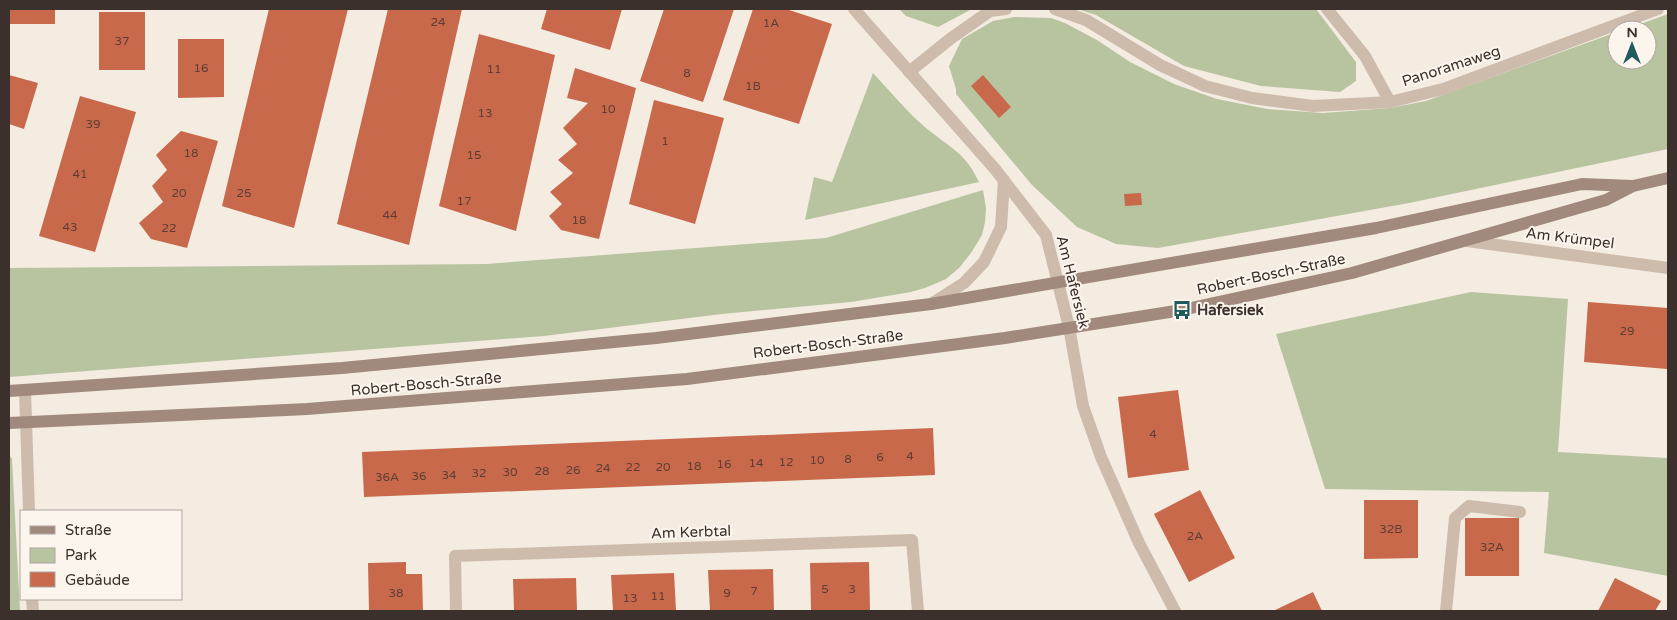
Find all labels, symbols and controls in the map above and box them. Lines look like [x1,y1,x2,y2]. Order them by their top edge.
house number: 24 [430,15,446,29]
house number: 1A [763,16,779,30]
north arrow [1607,20,1657,70]
text: N [1626,24,1638,41]
house number: 37 [114,34,130,48]
street label: Panoramaweg [1400,42,1502,90]
house number: 16 [193,61,209,75]
house number: 11 [486,62,502,76]
house number: 8 [683,66,691,80]
house number: 1B [745,79,761,93]
house number: 10 [600,102,616,116]
house number: 13 [477,106,493,120]
house number: 39 [85,117,101,131]
house number: 1 [661,134,669,148]
house number: 18 [183,146,199,160]
house number: 15 [466,148,482,162]
house number: 41 [72,167,88,181]
house number: 20 [171,186,187,200]
house number: 25 [236,186,252,200]
house number: 17 [456,194,472,208]
house number: 44 [382,208,398,222]
house number: 18 [571,213,587,227]
house number: 43 [62,220,78,234]
house number: 22 [161,221,177,235]
street label: Am Krümpel [1525,224,1615,252]
street label: Am Hafersiek [1053,234,1093,330]
street label: Robert-Bosch-Straße [1195,249,1347,299]
bus stop icon: Hafersiek [1171,299,1193,321]
place label: Hafersiek [1197,301,1264,319]
house number: 29 [1619,324,1635,338]
street label: Robert-Bosch-Straße [752,326,904,362]
street label: Robert-Bosch-Straße [350,368,502,400]
house number: 4 [1149,427,1157,441]
house number: 4 [906,449,914,463]
house number: 6 [876,450,884,464]
house number: 8 [844,452,852,466]
house number: 10 [809,453,825,467]
house number: 12 [778,455,794,469]
house number: 14 [748,456,764,470]
house number: 16 [716,457,732,471]
house number: 18 [686,459,702,473]
house number: 22 [625,460,641,474]
house number: 20 [655,460,671,474]
house number: 24 [595,461,611,475]
house number: 26 [565,463,581,477]
house number: 28 [534,464,550,478]
house number: 30 [502,465,518,479]
house number: 32 [471,466,487,480]
house number: 34 [441,468,457,482]
house number: 36 [411,469,427,483]
house number: 36A [375,470,399,484]
legend [20,510,182,600]
text: Straße [65,521,111,539]
street label: Am Kerbtal [651,522,731,542]
house number: 32B [1379,522,1403,536]
house number: 2A [1187,529,1203,543]
house number: 32A [1480,540,1504,554]
text: Park [65,546,97,564]
text: Gebäude [65,571,130,589]
house number: 5 [821,582,829,596]
house number: 3 [848,582,856,596]
house number: 7 [750,584,758,598]
house number: 38 [388,586,404,600]
house number: 9 [723,586,731,600]
house number: 11 [650,589,666,603]
house number: 13 [622,591,638,605]

